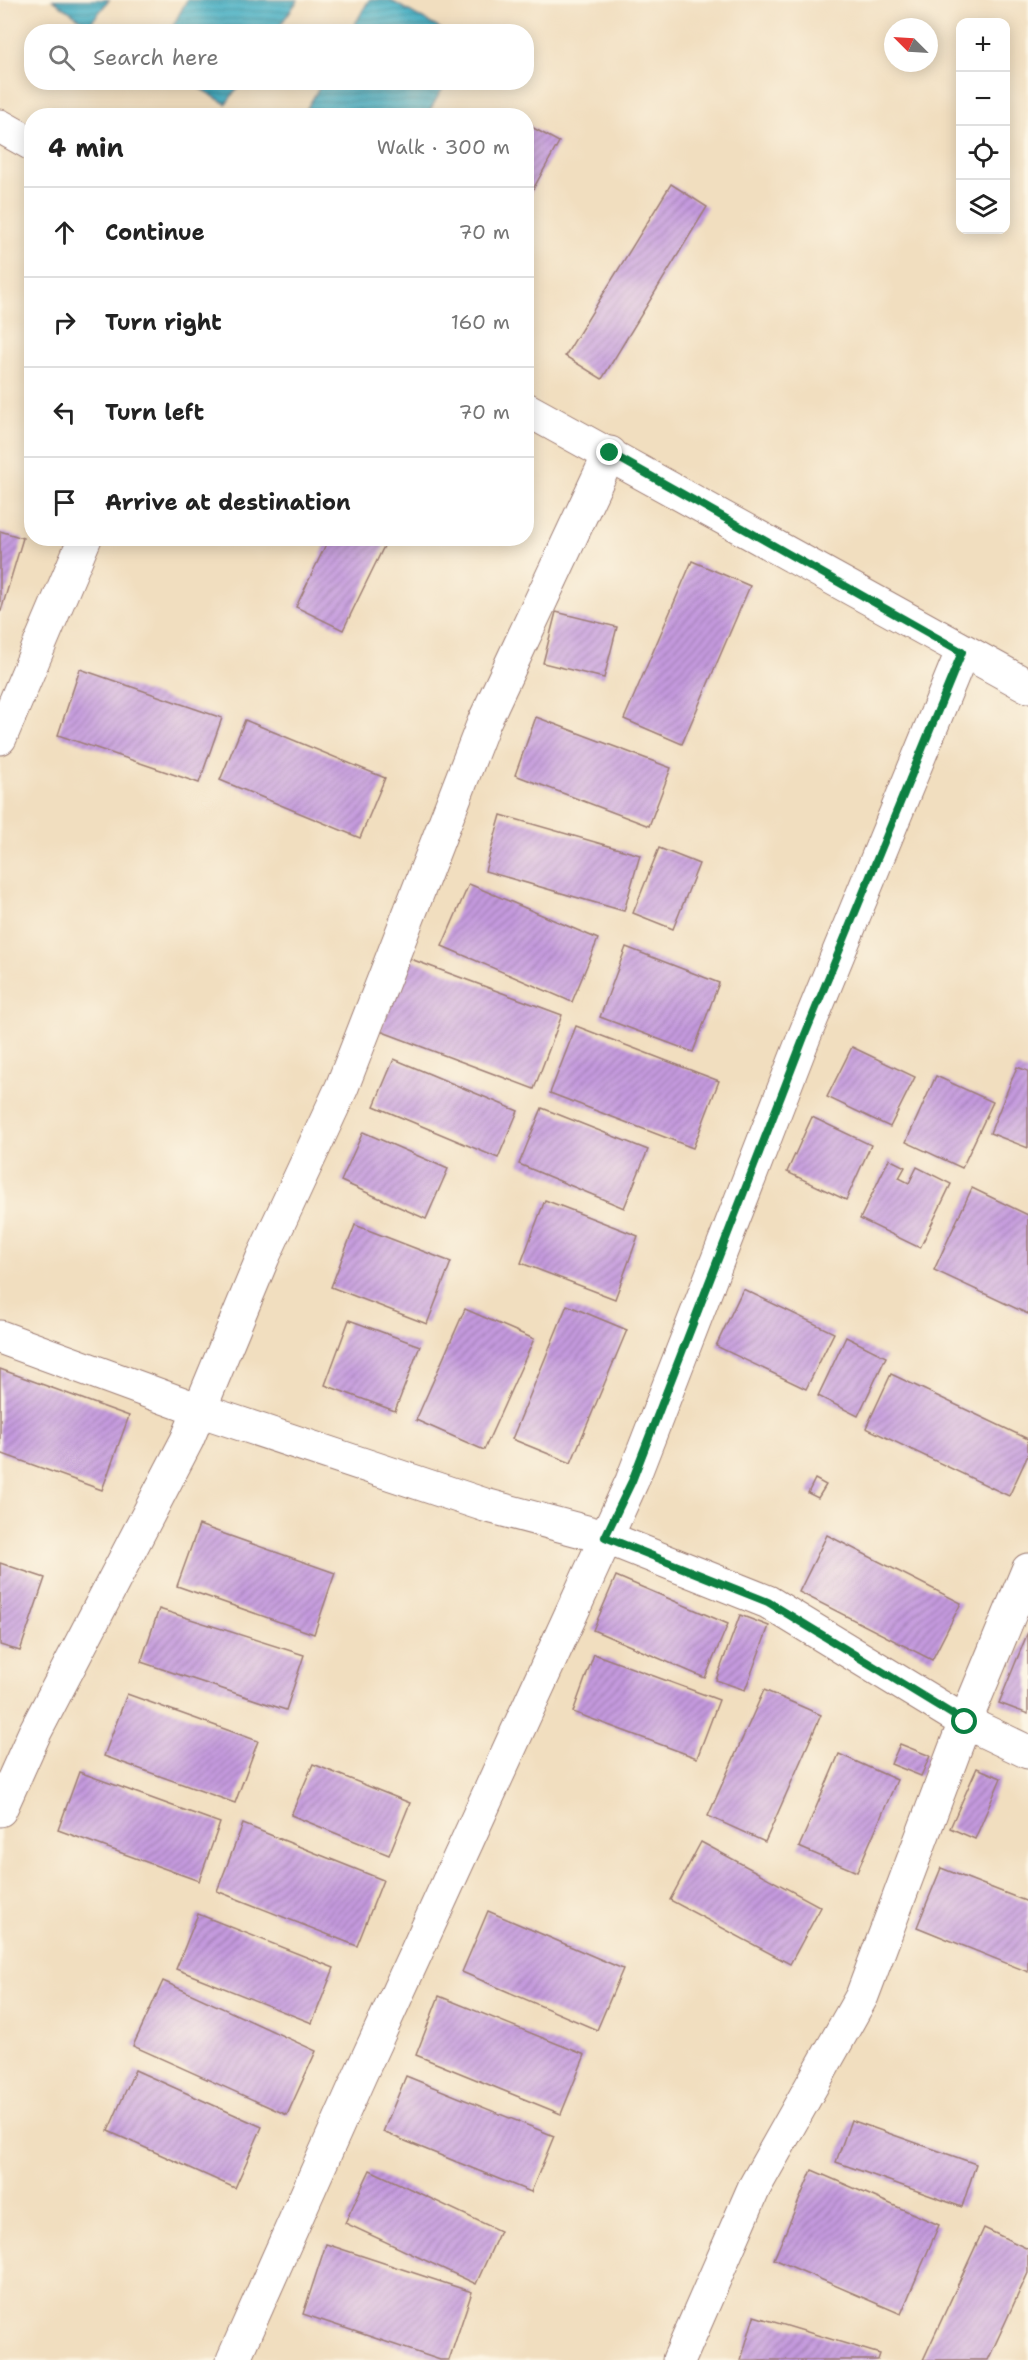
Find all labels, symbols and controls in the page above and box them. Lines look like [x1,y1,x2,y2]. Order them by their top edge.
north arrow [884,18,938,72]
map controls [956,18,1010,234]
button: + [956,18,1010,72]
search box [24,24,534,90]
icon: search [45,41,78,74]
text: Search here [93,43,219,72]
button: − [956,72,1010,126]
button: locate [956,126,1010,180]
text: 4 min [48,130,124,165]
text: Walk · 300 m [377,134,510,160]
button: layers [956,180,1010,234]
icon: ahead [48,216,81,249]
text: Continue [105,218,205,247]
text: 70 m [458,219,510,245]
icon: right [48,306,81,339]
text: Turn right [105,308,222,337]
text: 160 m [451,309,510,335]
icon: left [48,396,81,429]
text: Turn left [105,398,204,427]
text: 70 m [458,399,510,425]
route end [596,439,622,465]
icon: arrive [48,486,81,519]
text: Arrive at destination [105,488,351,517]
route start [951,1708,977,1734]

